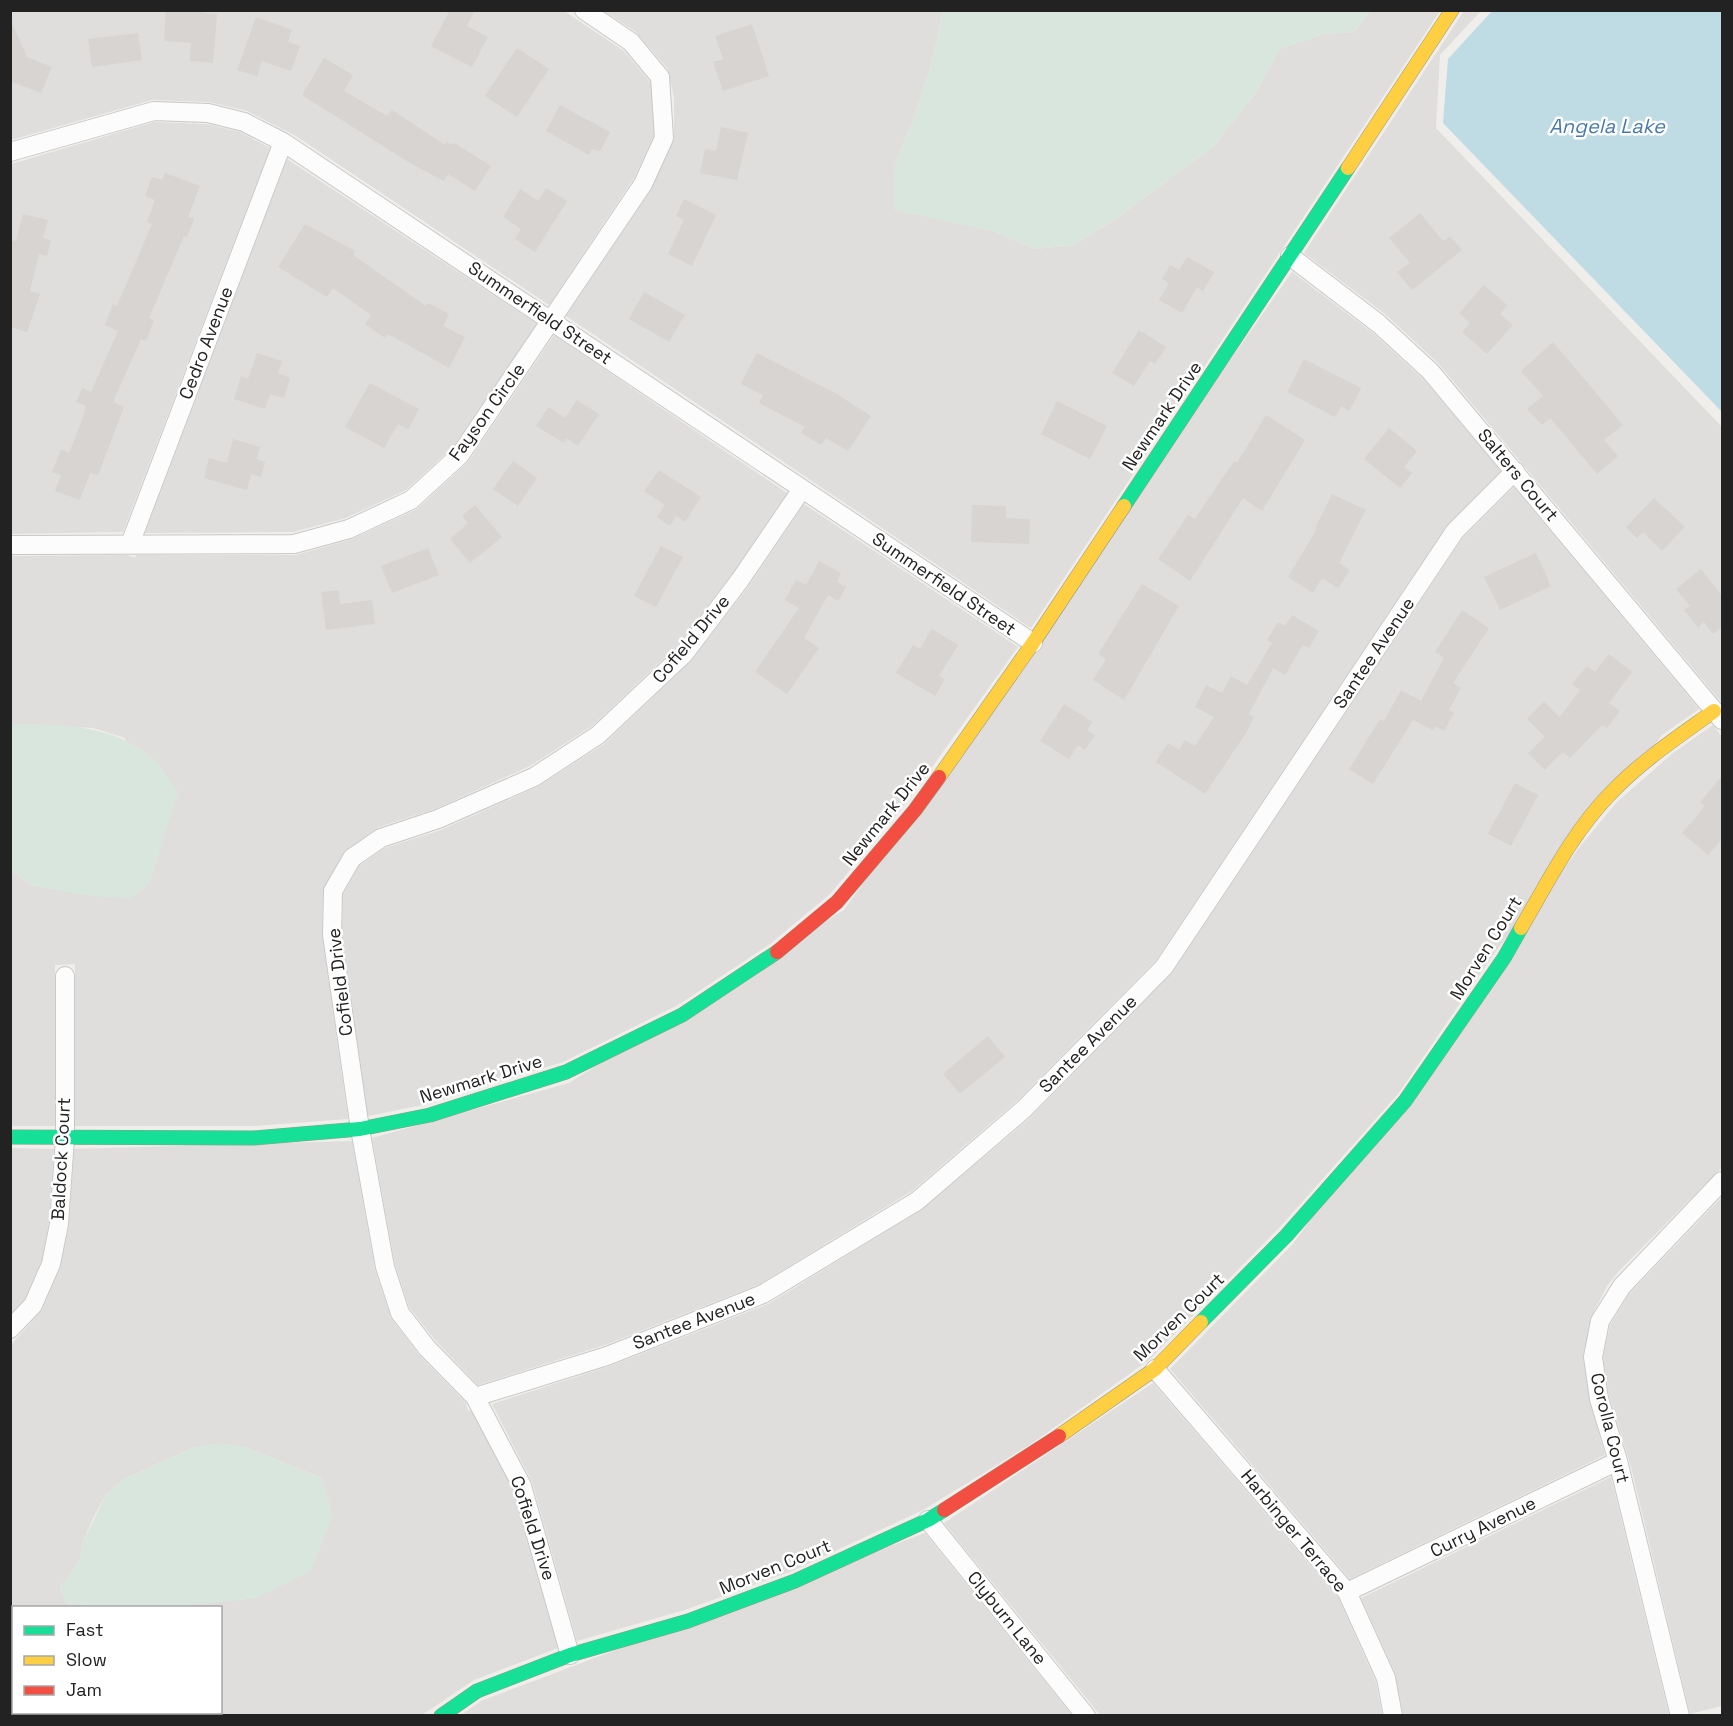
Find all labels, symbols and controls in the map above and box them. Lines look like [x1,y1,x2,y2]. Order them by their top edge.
water label: Angela Lake [1549,113,1666,139]
street label: Summerfield Street [464,256,617,369]
street label: Cedro Avenue [173,283,238,403]
street label: Newmark Drive [1117,357,1207,475]
street label: Fayson Circle [443,358,530,465]
street label: Salters Court [1473,424,1564,526]
street label: Summerfield Street [868,527,1021,640]
street label: Cofield Drive [647,590,734,688]
street label: Santee Avenue [1328,593,1419,713]
street label: Newmark Drive [837,757,934,870]
street label: Morven Court [1445,892,1527,1004]
street label: Cofield Drive [321,927,358,1037]
street label: Santee Avenue [1034,990,1142,1098]
street label: Newmark Drive [417,1049,545,1108]
street label: Baldock Court [46,1097,75,1221]
street label: Morven Court [1128,1267,1229,1366]
street label: Santee Avenue [629,1287,758,1354]
street label: Corolla Court [1586,1370,1635,1485]
street label: Harbinger Terrace [1236,1465,1352,1597]
street label: Cofield Drive [506,1473,561,1583]
street label: Curry Avenue [1426,1491,1540,1562]
street label: Morven Court [716,1534,834,1599]
street label: Clyburn Lane [963,1566,1052,1669]
legend [12,1606,222,1714]
text: Fast [66,1618,103,1641]
text: Slow [66,1648,107,1671]
text: Jam [66,1678,102,1701]

